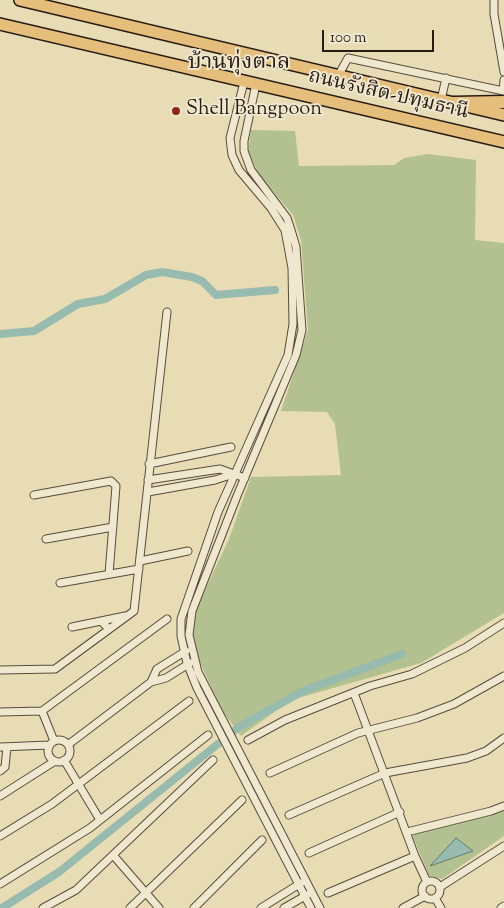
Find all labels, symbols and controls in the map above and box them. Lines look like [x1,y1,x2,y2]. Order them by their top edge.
scale bar [324,20,436,52]
text: 100 m [330,28,366,49]
district label: บ้านทุ่งตาล [188,51,290,77]
street label: ถนนรังสิต-ปทุมธานี [306,66,470,126]
place label: Shell Bangpoon [186,99,322,123]
marker: Shell Bangpoon [170,105,182,117]

